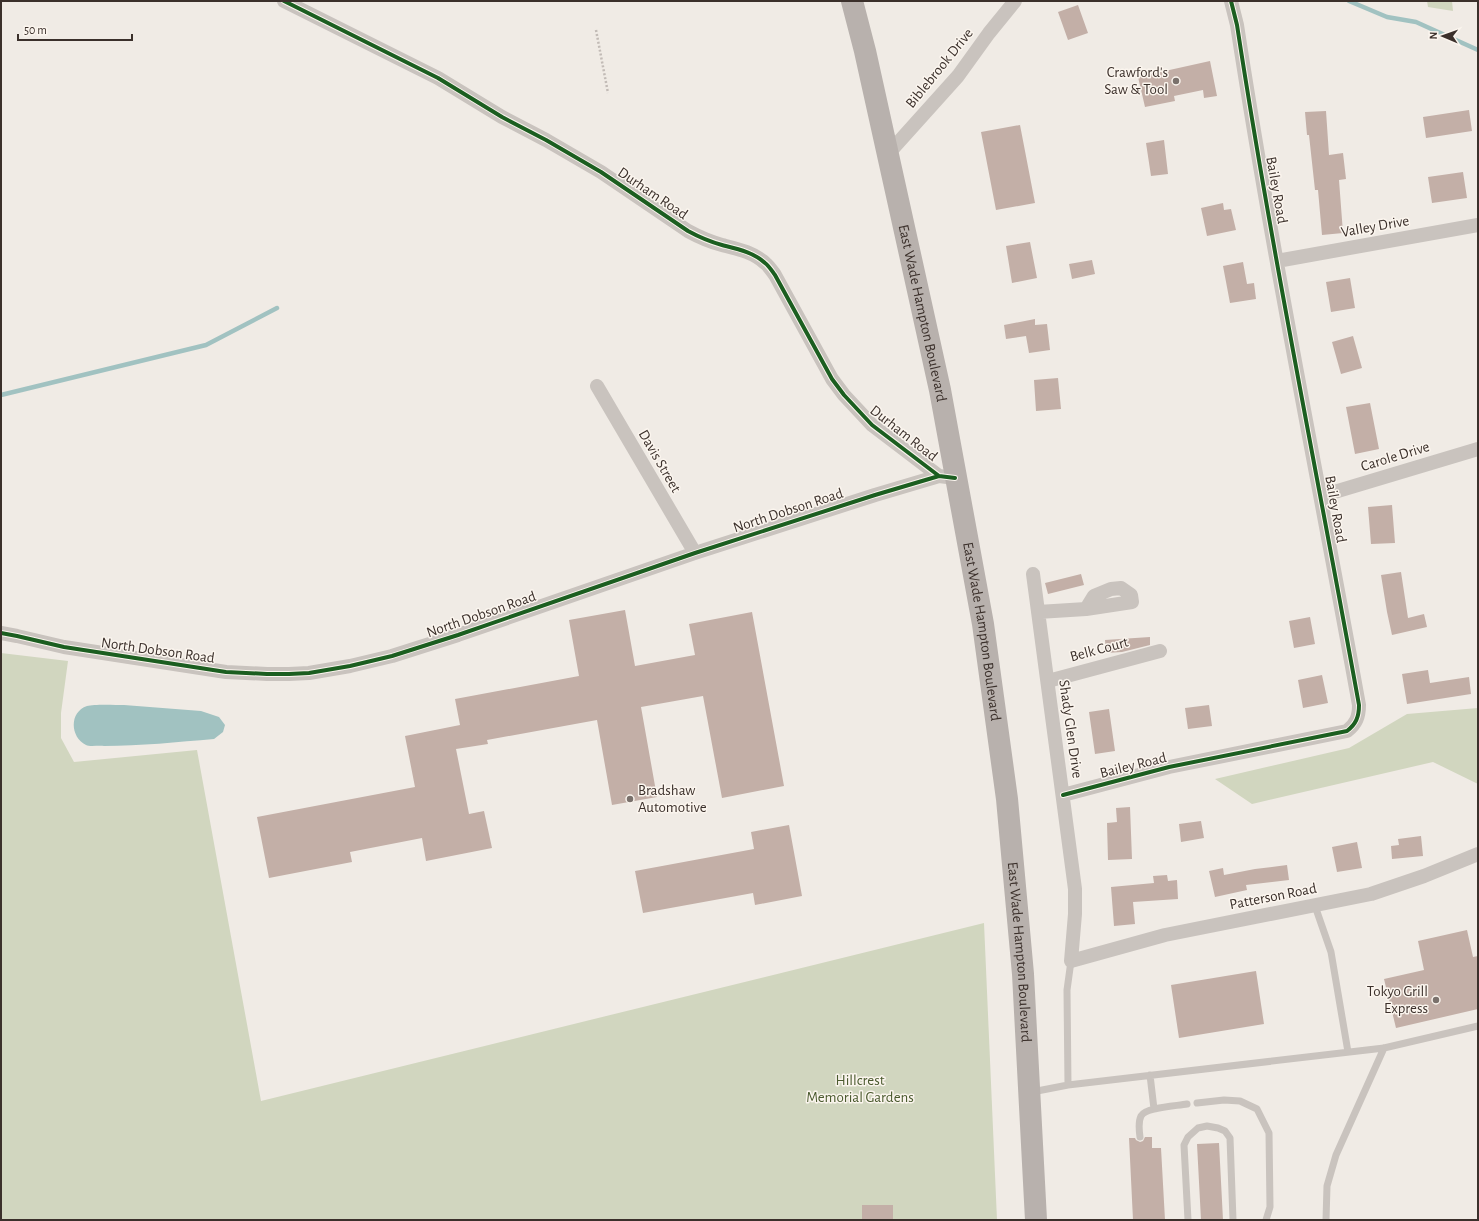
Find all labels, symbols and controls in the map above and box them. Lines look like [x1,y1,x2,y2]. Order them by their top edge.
scale bar [18,16,132,42]
north arrow [1423,16,1463,56]
text: 50 m [24,24,47,36]
street label: Biblebrook Drive [903,26,976,111]
text: N [1428,32,1439,40]
place label: Crawford's Saw & Tool [1104,65,1168,97]
marker: Crawford's Saw & Tool [1171,76,1181,86]
street label: Bailey Road [1263,155,1290,225]
street label: Durham Road [615,165,691,222]
street label: Valley Drive [1340,213,1410,240]
street label: East Wade Hampton Boulevard [896,223,949,403]
street label: Durham Road [867,403,940,464]
street label: Davis Street [636,427,684,495]
street label: Carole Drive [1359,439,1431,474]
street label: Bailey Road [1322,474,1349,544]
street label: North Dobson Road [731,486,845,535]
street label: East Wade Hampton Boulevard [960,541,1003,722]
street label: North Dobson Road [425,589,538,640]
street label: Belk Court [1068,634,1130,664]
street label: North Dobson Road [100,635,216,666]
street label: Shady Glen Drive [1056,679,1085,779]
street label: Bailey Road [1098,750,1168,781]
place label: Bradshaw Automotive [638,783,707,815]
marker: Bradshaw Automotive [625,794,635,804]
street label: East Wade Hampton Boulevard [1005,861,1034,1043]
street label: Patterson Road [1228,881,1318,912]
place label: Tokyo Grill Express [1367,984,1428,1016]
marker: Tokyo Grill Express [1431,995,1441,1005]
park label: Hillcrest Memorial Gardens [806,1073,914,1105]

